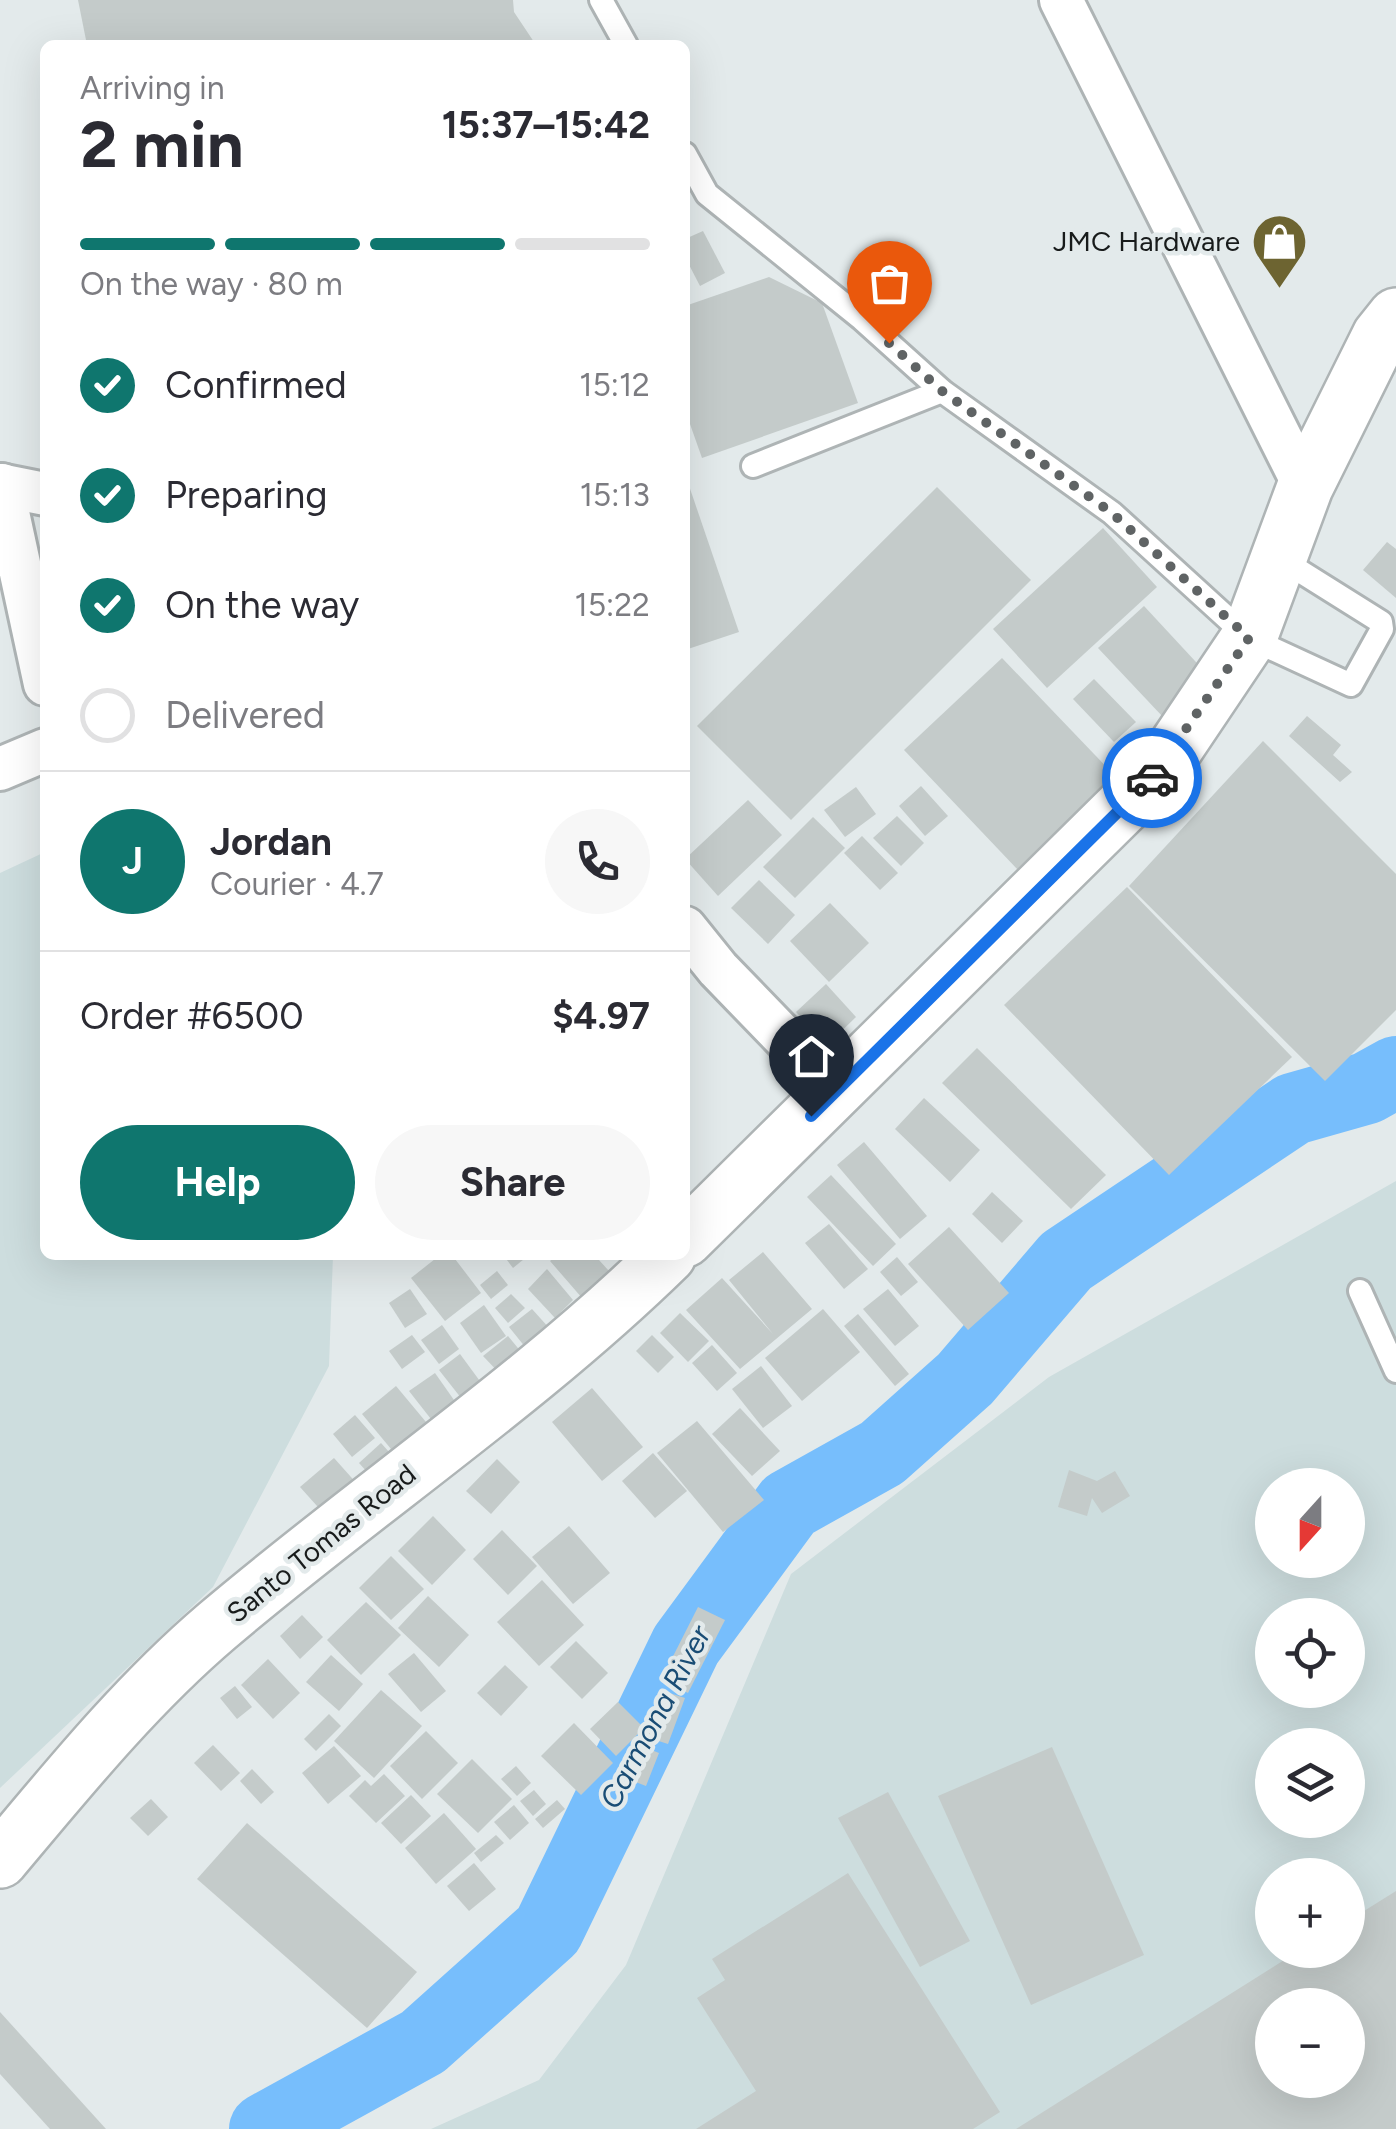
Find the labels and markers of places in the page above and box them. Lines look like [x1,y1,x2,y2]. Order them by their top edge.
shop icon: JMC Hardware [1249,211,1309,290]
place label: JMC Hardware [1053,224,1240,258]
pin [847,241,932,344]
pin [769,1014,854,1117]

